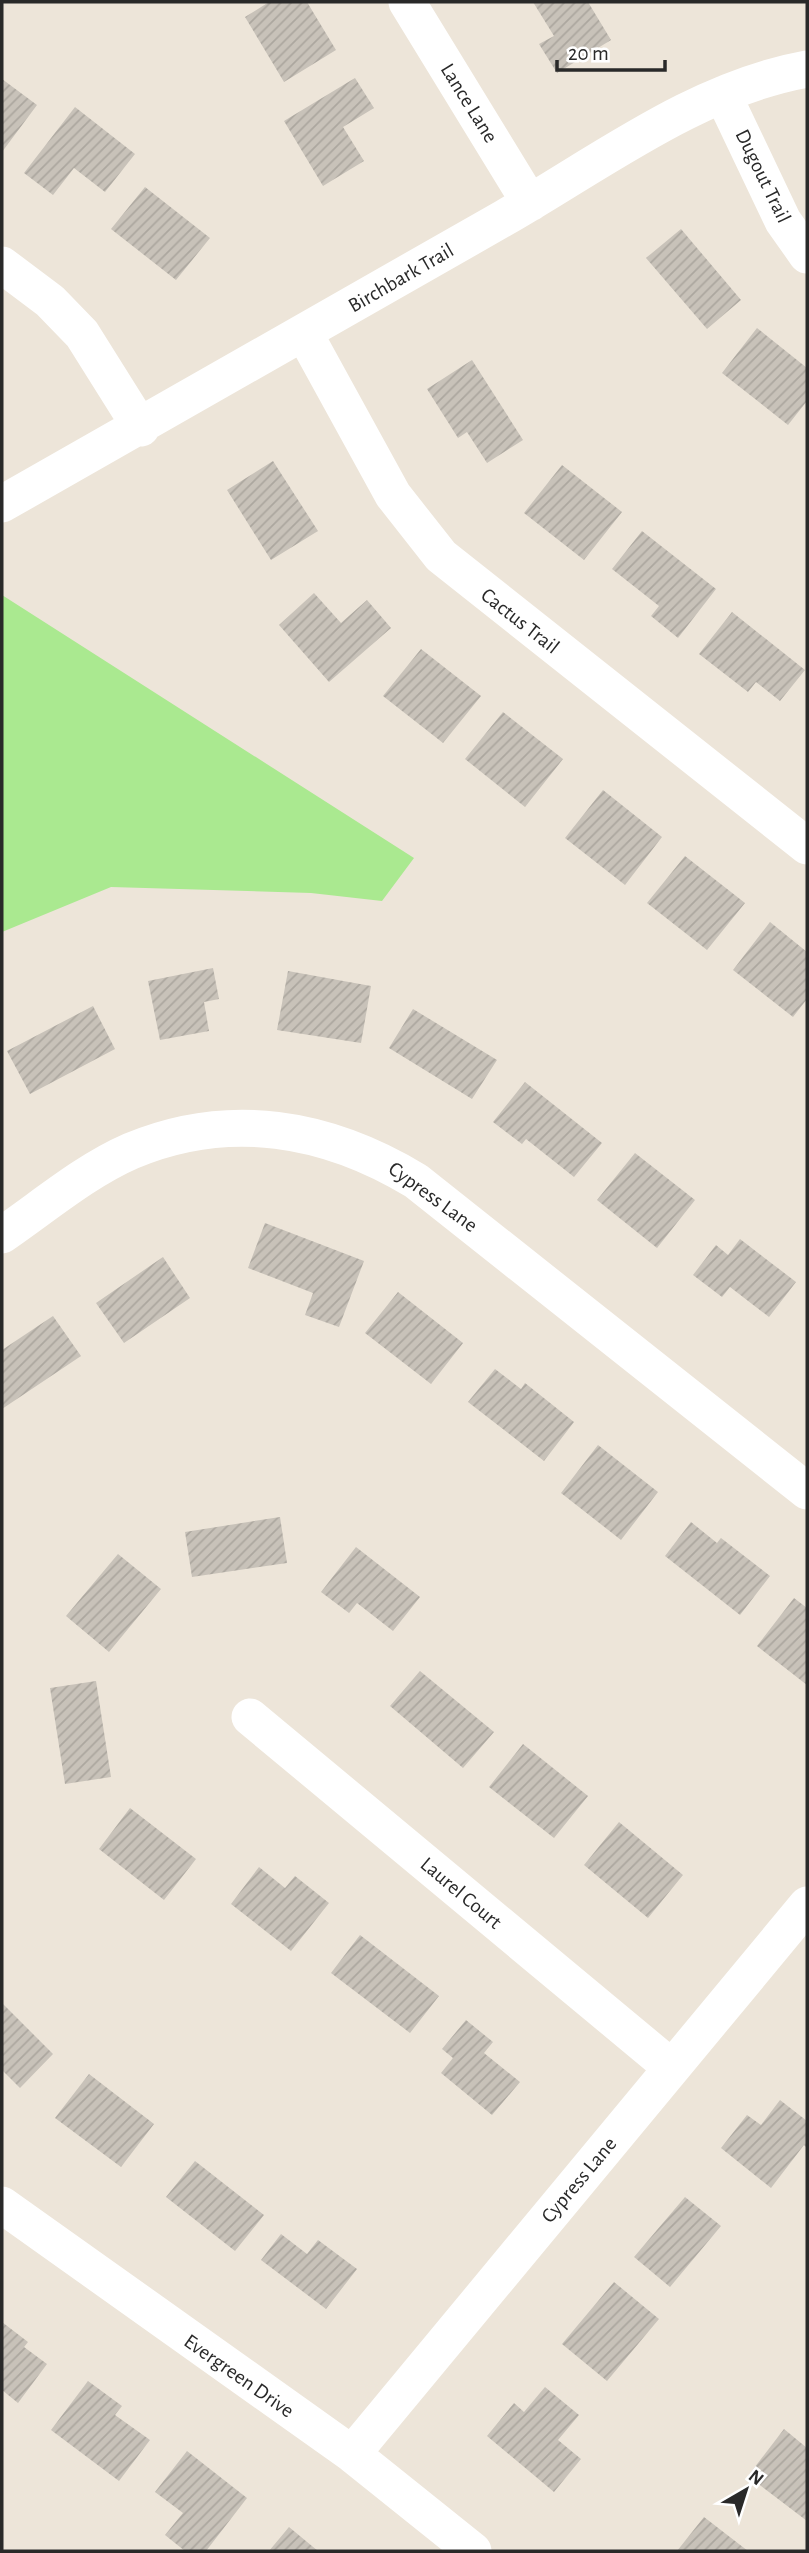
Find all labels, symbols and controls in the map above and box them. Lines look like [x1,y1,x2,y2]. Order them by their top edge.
scale bar [557,28,666,72]
text: 20 m [568,43,609,64]
street label: Lance Lane [437,60,501,146]
street label: Dugout Trail [731,126,795,226]
street label: Birchbark Trail [345,239,457,317]
street label: Cactus Trail [477,584,563,658]
street label: Cypress Lane [385,1158,481,1236]
street label: Laurel Court [416,1853,506,1933]
street label: Cypress Lane [537,2133,621,2227]
street label: Evergreen Drive [180,2330,298,2422]
north arrow [711,2455,781,2525]
text: N [745,2466,767,2489]

